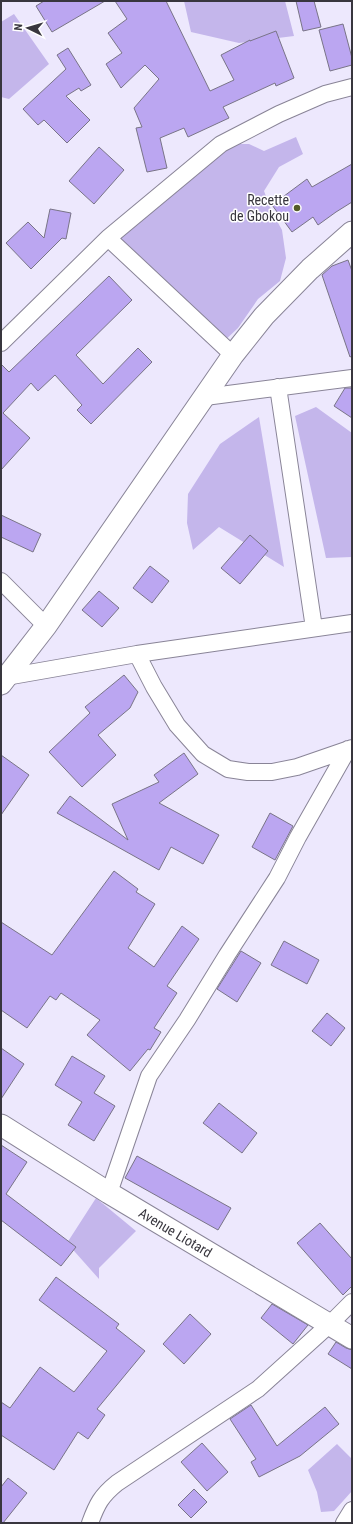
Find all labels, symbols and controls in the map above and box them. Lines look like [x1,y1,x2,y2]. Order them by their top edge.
north arrow [8,8,48,48]
text: N [12,23,25,31]
place label: Recette de Gbokou [230,192,289,224]
marker: Recette de Gbokou [292,203,302,213]
street label: Avenue Liotard [136,1205,215,1261]

